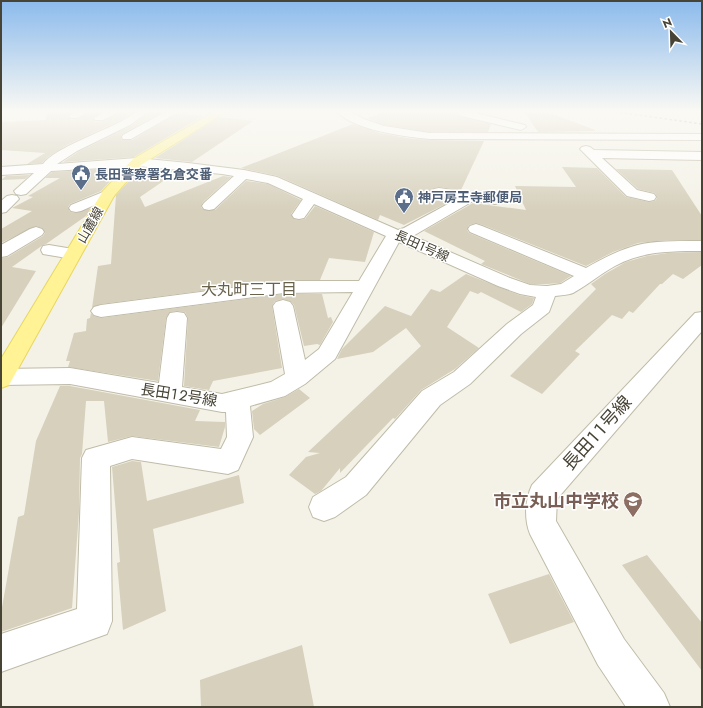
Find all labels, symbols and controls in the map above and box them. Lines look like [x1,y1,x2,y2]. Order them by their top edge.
north arrow [651,12,691,52]
text: N [660,14,674,32]
public building icon: 長田警察署名倉交番 [70,163,92,191]
place label: 長田警察署名倉交番 [95,165,212,184]
public building icon: 神戸房王寺郵便局 [393,186,415,214]
place label: 神戸房王寺郵便局 [418,188,522,207]
street label: 山麓線 [72,203,108,247]
street label: 長田1号線 [392,226,452,266]
district label: 大丸町三丁目 [201,278,297,301]
street label: 長田１２号線 [139,378,219,412]
street label: 長田１１号線 [556,390,638,476]
place label: 市立丸山中学校 [493,488,619,514]
school or university icon: 市立丸山中学校 [622,490,644,518]

